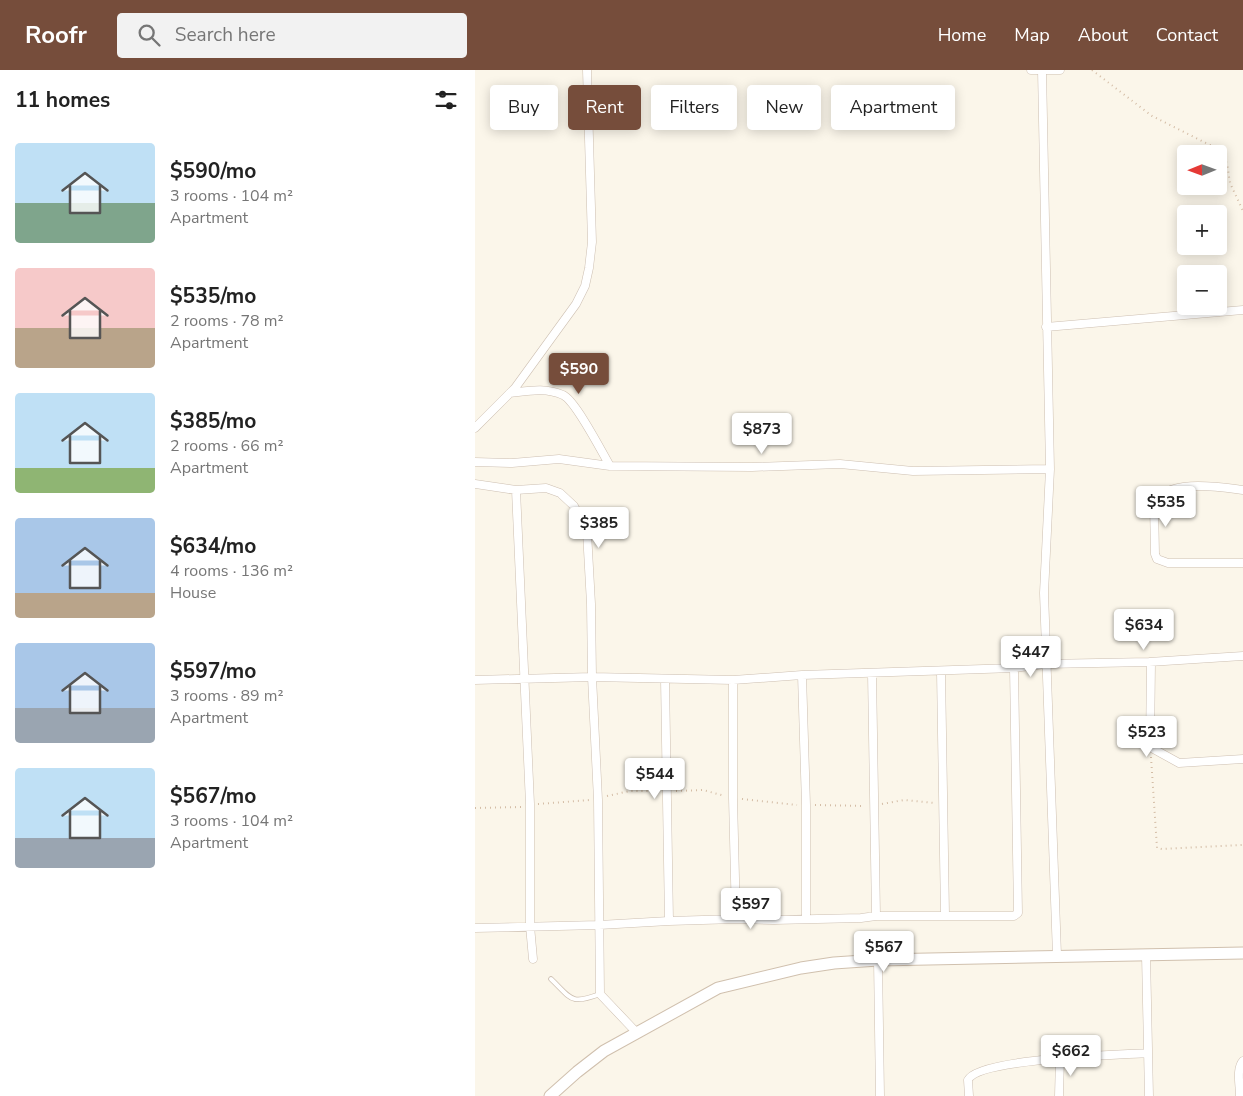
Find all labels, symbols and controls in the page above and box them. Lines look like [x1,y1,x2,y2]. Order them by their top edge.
search box [117,13,467,58]
text: Roofr [25,19,87,51]
icon: search [135,21,163,49]
text: Search here [175,22,276,48]
text: Home [938,23,986,47]
text: Map [1014,23,1050,47]
text: About [1078,23,1128,47]
text: Contact [1156,23,1218,47]
chip: Buy [490,85,558,130]
chip: Rent [568,85,641,130]
chip: Filters [651,85,737,130]
chip: New [747,85,821,130]
chip: Apartment [831,85,955,130]
text: 11 homes [15,86,110,114]
icon: filters [432,86,460,114]
north arrow [1177,145,1227,195]
map controls [1177,145,1227,315]
text: $590/mo [170,157,256,185]
icon: home [55,163,115,223]
text: 3 rooms · 104 m² [170,185,293,207]
button: + [1177,205,1227,255]
text: Apartment [170,207,248,229]
button: − [1177,265,1227,315]
text: $535/mo [170,282,256,310]
icon: home [55,288,115,348]
text: 2 rooms · 78 m² [170,310,283,332]
text: Apartment [170,332,248,354]
pin: $590 [549,352,609,395]
text: $590 [560,358,598,380]
text: $385/mo [170,407,256,435]
pin: $873 [732,412,792,455]
icon: home [55,413,115,473]
text: $873 [743,418,781,440]
text: 2 rooms · 66 m² [170,435,283,457]
text: Apartment [170,457,248,479]
pin: $535 [1136,486,1196,528]
text: $535 [1147,491,1185,513]
pin: $385 [569,506,629,549]
text: $385 [580,512,618,534]
text: $634/mo [170,532,256,560]
icon: home [55,538,115,598]
text: 4 rooms · 136 m² [170,560,293,582]
text: House [170,582,216,604]
pin: $634 [1114,608,1174,651]
text: $634 [1125,614,1163,636]
pin: $447 [1001,636,1061,678]
text: $447 [1012,641,1050,663]
text: $597/mo [170,657,256,685]
icon: home [55,663,115,723]
text: 3 rooms · 89 m² [170,685,283,707]
text: Apartment [170,707,248,729]
pin: $523 [1117,716,1177,758]
text: $523 [1128,721,1166,743]
pin: $544 [625,758,685,800]
text: $544 [636,763,674,785]
text: $567/mo [170,782,256,810]
icon: home [55,788,115,848]
text: 3 rooms · 104 m² [170,810,293,832]
text: Apartment [170,832,248,854]
pin: $597 [721,888,781,930]
text: $597 [732,893,770,915]
pin: $567 [854,930,914,973]
text: $567 [865,936,903,958]
pin: $662 [1041,1034,1101,1077]
text: $662 [1052,1040,1090,1062]

